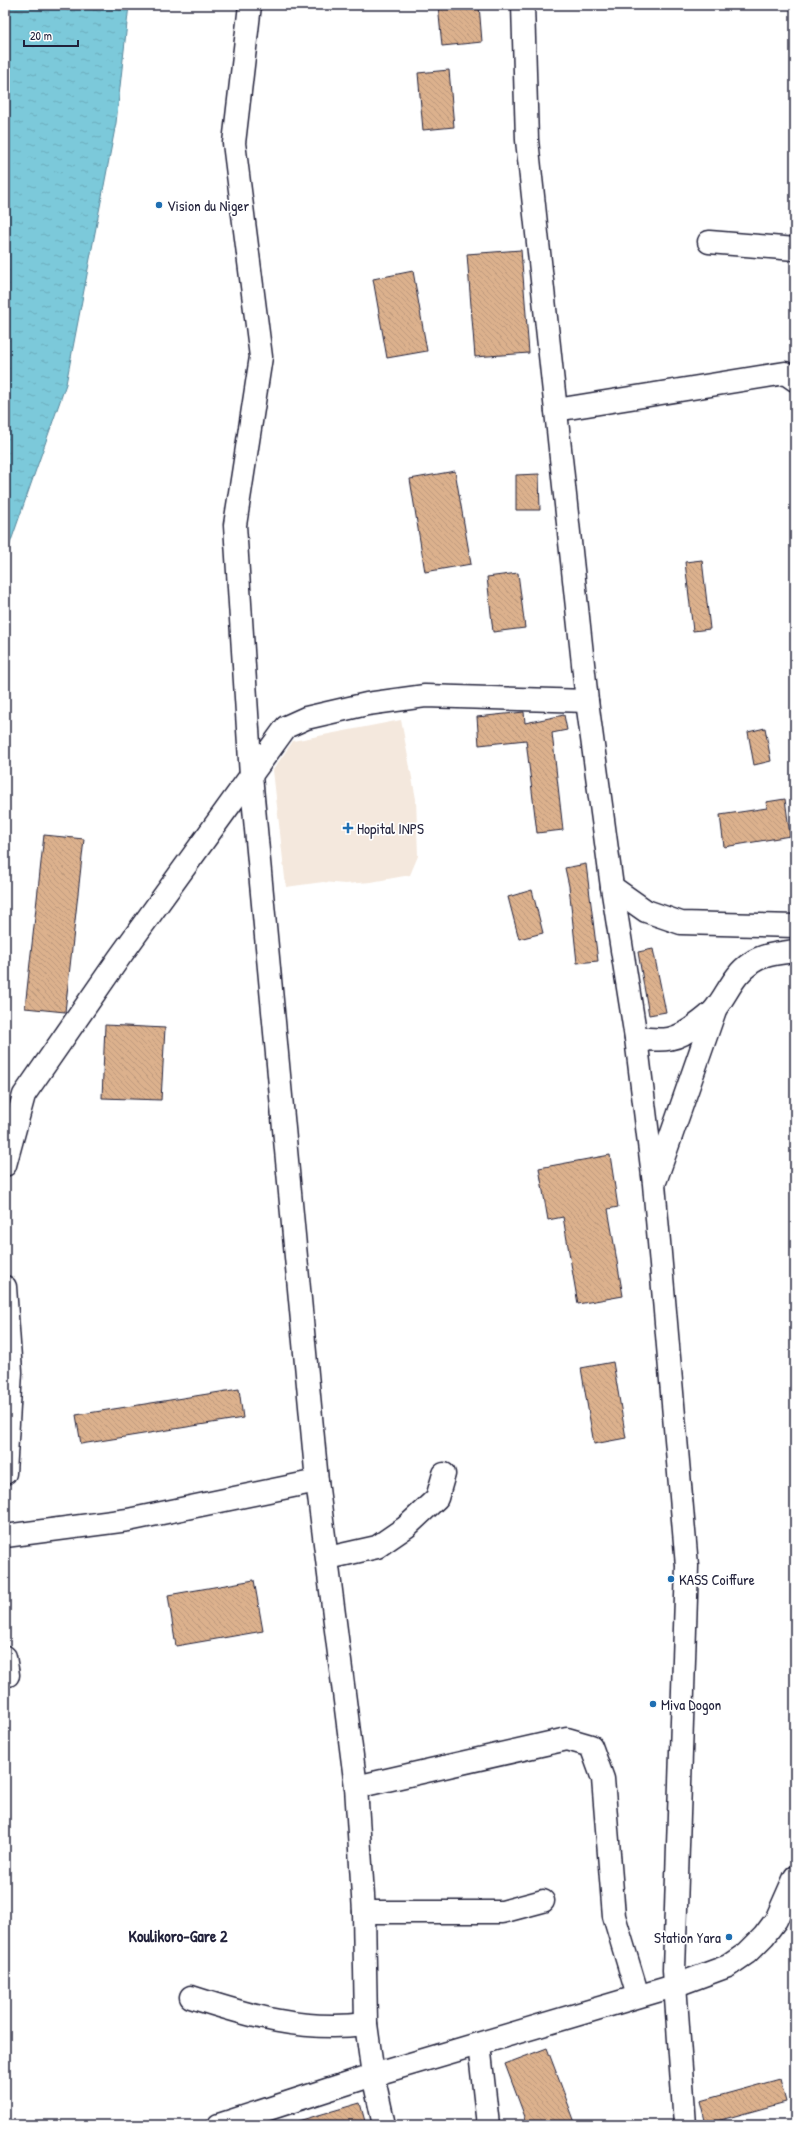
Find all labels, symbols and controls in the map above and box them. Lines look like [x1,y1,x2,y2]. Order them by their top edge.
scale bar [24,22,78,48]
text: 20 m [30,27,52,44]
place label: Vision du Niger [167,195,249,216]
marker: Vision du Niger [154,200,164,210]
place label: Hopital INPS [357,818,424,839]
marker: Hopital INPS [342,822,354,834]
place label: KASS Coiffure [679,1569,755,1590]
marker: KASS Coiffure [666,1574,676,1584]
place label: Miva Dogon [661,1694,722,1715]
marker: Miva Dogon [648,1699,658,1709]
district label: Koulikoro-Gare 2 [129,1925,228,1947]
place label: Station Yara [654,1927,721,1948]
marker: Station Yara [724,1932,734,1942]

